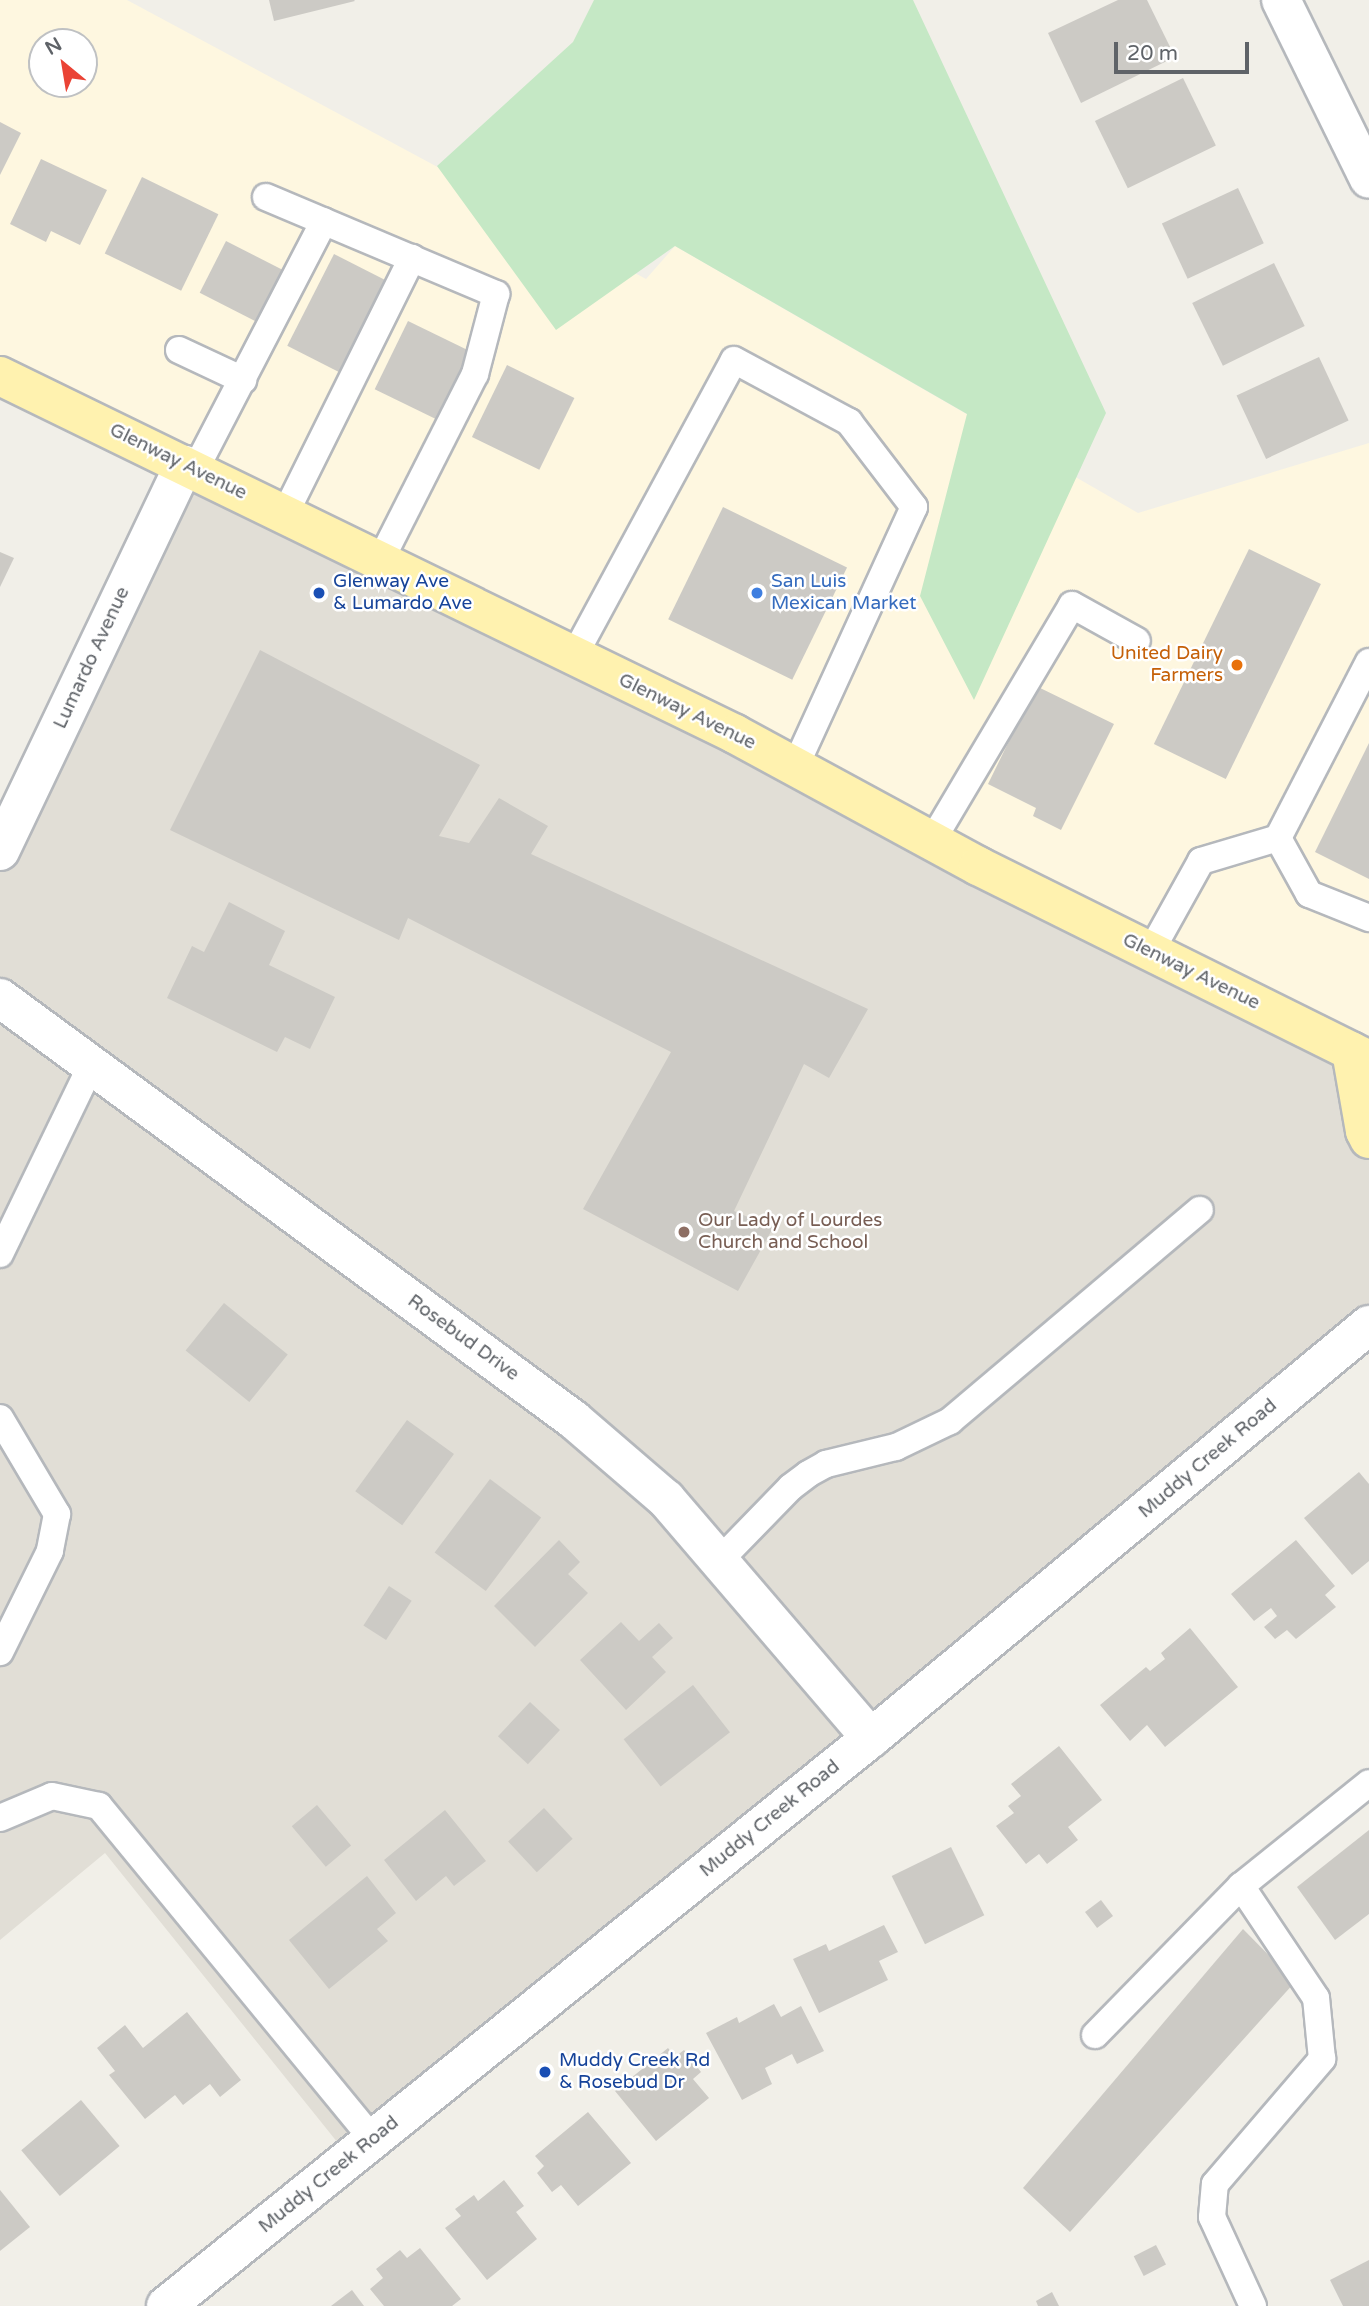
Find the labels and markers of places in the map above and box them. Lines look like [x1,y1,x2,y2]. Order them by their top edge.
place label: Glenway Ave & Lumardo Ave [333,571,472,615]
place label: San Luis Mexican Market [771,571,917,615]
marker: Glenway Ave & Lumardo Ave [311,585,327,601]
marker: San Luis Mexican Market [749,585,765,601]
place label: United Dairy Farmers [1111,643,1223,687]
marker: United Dairy Farmers [1229,657,1245,673]
place label: Our Lady of Lourdes Church and School [698,1210,882,1254]
marker: Our Lady of Lourdes Church and School [676,1224,692,1240]
place label: Muddy Creek Rd & Rosebud Dr [559,2050,710,2094]
marker: Muddy Creek Rd & Rosebud Dr [537,2064,553,2080]

